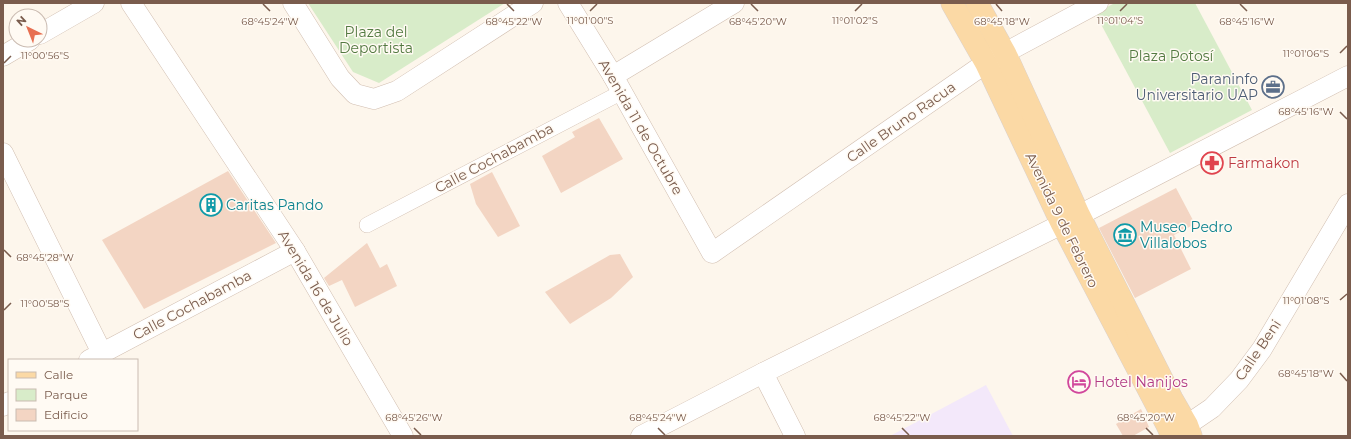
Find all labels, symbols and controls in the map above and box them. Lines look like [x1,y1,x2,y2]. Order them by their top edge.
north arrow [8,8,48,48]
text: N [13,13,29,29]
text: 11°01'00"S [567,14,613,27]
text: 11°01'02"S [832,14,878,27]
text: 11°01'04"S [1097,14,1143,27]
text: 68°45'24"W [241,15,299,28]
text: 68°45'22"W [486,15,542,28]
text: 68°45'20"W [729,15,787,28]
text: 68°45'18"W [974,15,1030,28]
text: 68°45'16"W [1219,15,1275,28]
park label: Plaza del Deportista [339,23,413,57]
park label: Plaza Potosí [1129,47,1215,65]
text: 11°01'06"S [1283,47,1329,60]
text: 11°00'56"S [21,49,69,62]
street label: Avenida 11 de Octubre [595,56,687,198]
place label: Paraninfo Universitario UAP [1135,70,1258,104]
office icon: Paraninfo Universitario UAP [1260,74,1286,100]
street label: Calle Bruno Racua [843,78,959,166]
text: 68°45'16"W [1278,105,1334,118]
street label: Calle Cochabamba [432,119,556,197]
street label: Avenida 9 de Febrero [1021,149,1103,291]
pharmacy icon: Farmakon [1199,150,1225,176]
place label: Farmakon [1228,154,1300,172]
building icon: Caritas Pando [198,192,224,218]
place label: Caritas Pando [226,196,323,214]
place label: Museo Pedro Villalobos [1140,218,1233,252]
museum icon: Museo Pedro Villalobos [1112,222,1138,248]
street label: Avenida 16 de Julio [274,227,358,349]
text: 68°45'28"W [16,251,74,264]
street label: Calle Cochabamba [130,266,254,344]
text: 11°01'08"S [1283,294,1329,307]
text: 11°00'58"S [21,297,69,310]
street label: Calle Beni [1231,316,1285,384]
legend [8,359,138,431]
text: Calle [44,367,73,382]
text: 68°45'18"W [1278,367,1334,380]
hotel icon: Hotel Nanijos [1066,369,1092,395]
place label: Hotel Nanijos [1094,373,1188,391]
text: Parque [44,387,88,402]
text: Edificio [44,407,88,422]
text: 68°45'26"W [385,411,443,424]
text: 68°45'24"W [629,411,687,424]
text: 68°45'22"W [874,411,930,424]
text: 68°45'20"W [1117,411,1175,424]

